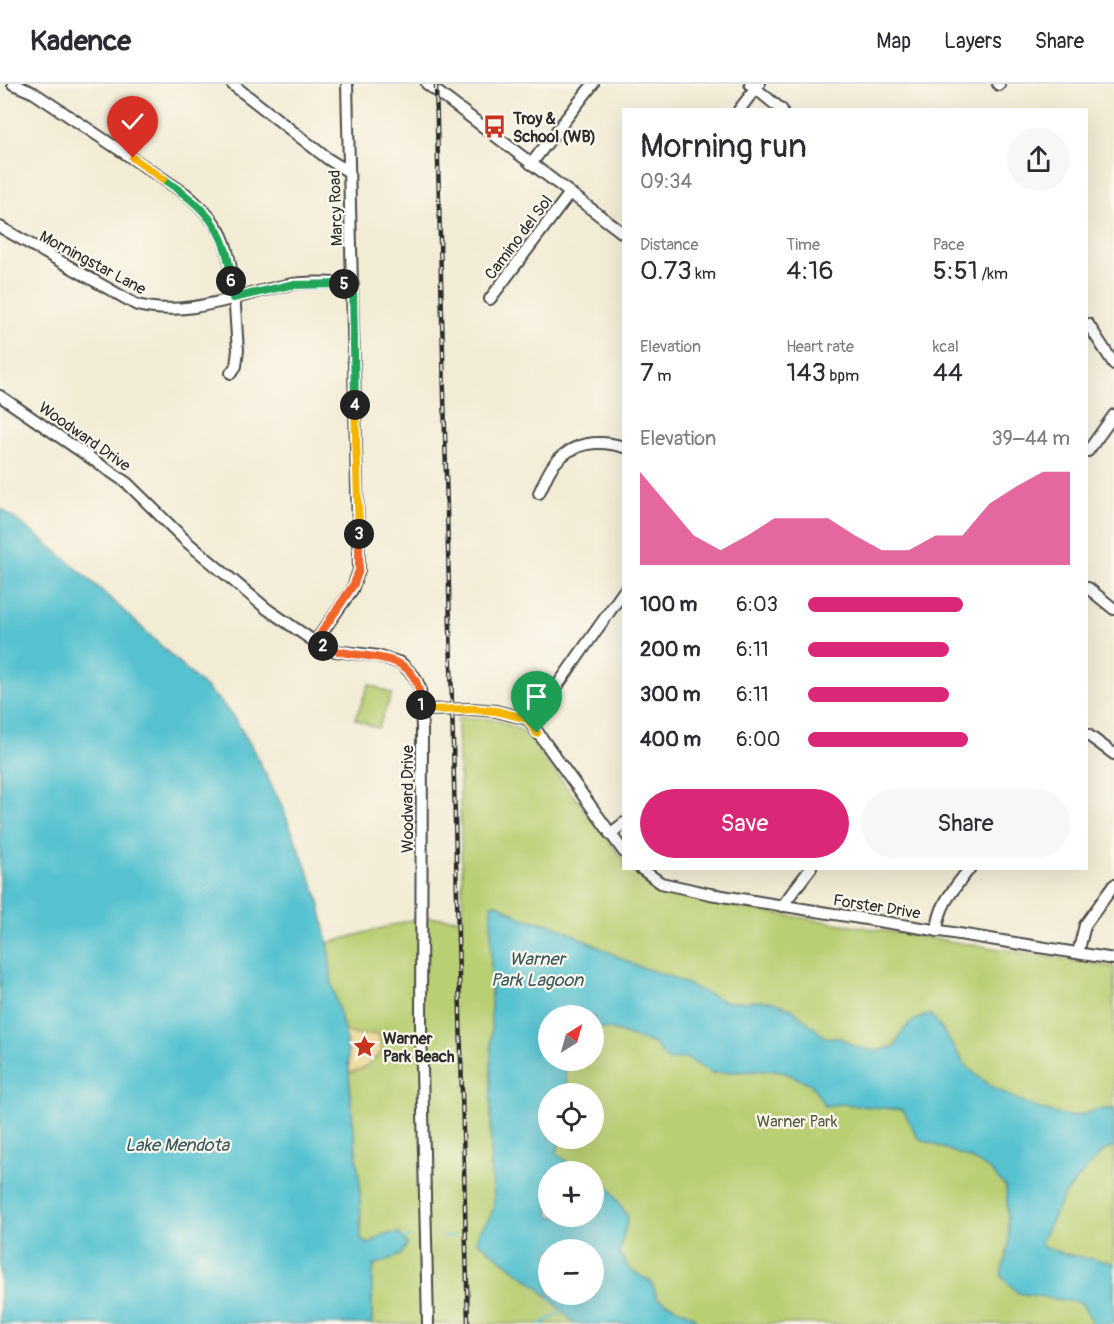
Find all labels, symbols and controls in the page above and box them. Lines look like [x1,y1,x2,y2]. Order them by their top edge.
text: Kadence [30,24,131,59]
text: Map [876,28,911,55]
text: Layers [944,28,1002,55]
text: Share [1035,28,1084,55]
pin [107,96,158,158]
icon: check [116,105,149,138]
place label: Troy & School (WB) [512,109,596,147]
bus stop icon: Troy & School (WB) [482,114,508,140]
text: Morning run [640,126,807,167]
button: share [1007,128,1070,191]
text: 09:34 [640,169,692,194]
street label: Marcy Road [325,170,347,246]
street label: Camino del Sol [481,191,557,284]
street label: Morningstar Lane [36,226,149,299]
text: Distance [640,235,699,255]
text: Time [786,235,820,255]
text: Pace [933,235,964,255]
text: 0.73 [640,255,692,287]
text: 4:16 [786,255,834,287]
text: 5:51 [933,255,978,287]
text: km [692,264,716,284]
text: /km [978,264,1008,284]
pin: 6 [216,266,246,296]
pin: 5 [329,269,359,299]
text: 6 [226,271,236,291]
text: 5 [340,274,348,294]
text: Elevation [640,337,701,357]
text: Heart rate [786,337,854,357]
text: kcal [933,337,959,357]
text: 7 [640,357,654,389]
text: 143 [786,357,826,389]
text: 44 [933,357,963,389]
text: m [654,366,671,386]
text: bpm [826,366,859,386]
pin: 4 [340,390,370,420]
text: 4 [350,395,360,415]
street label: Woodward Drive [35,398,134,476]
text: Elevation [640,426,716,451]
text: 39–44 m [991,426,1070,451]
pin: 3 [344,519,374,549]
text: 3 [355,524,363,544]
text: 100 m [640,592,697,617]
text: 6:03 [736,592,778,617]
pin: 2 [308,631,338,661]
text: 2 [319,636,327,656]
text: 200 m [640,637,701,662]
text: 6:11 [736,637,769,662]
pin [511,671,562,733]
icon: arrive [520,680,553,713]
text: 300 m [640,682,701,707]
text: 6:11 [736,682,769,707]
pin: 1 [406,690,436,720]
text: 1 [418,695,424,715]
text: 400 m [640,727,701,752]
text: 6:00 [736,727,780,752]
street label: Woodward Drive [398,745,418,853]
button: Save [640,789,849,858]
button: Share [861,789,1070,858]
street label: Forster Drive [832,890,922,924]
water label: Warner Park Lagoon [491,948,584,992]
north arrow [538,1005,604,1071]
map controls [538,1005,604,1305]
place label: Warner Park Beach [383,1029,455,1067]
place icon: Warner Park Beach [352,1034,378,1060]
button: locate [538,1083,604,1149]
park label: Warner Park [757,1112,838,1132]
water label: Lake Mendota [125,1134,231,1157]
button: + [538,1161,604,1227]
button: − [538,1239,604,1305]

